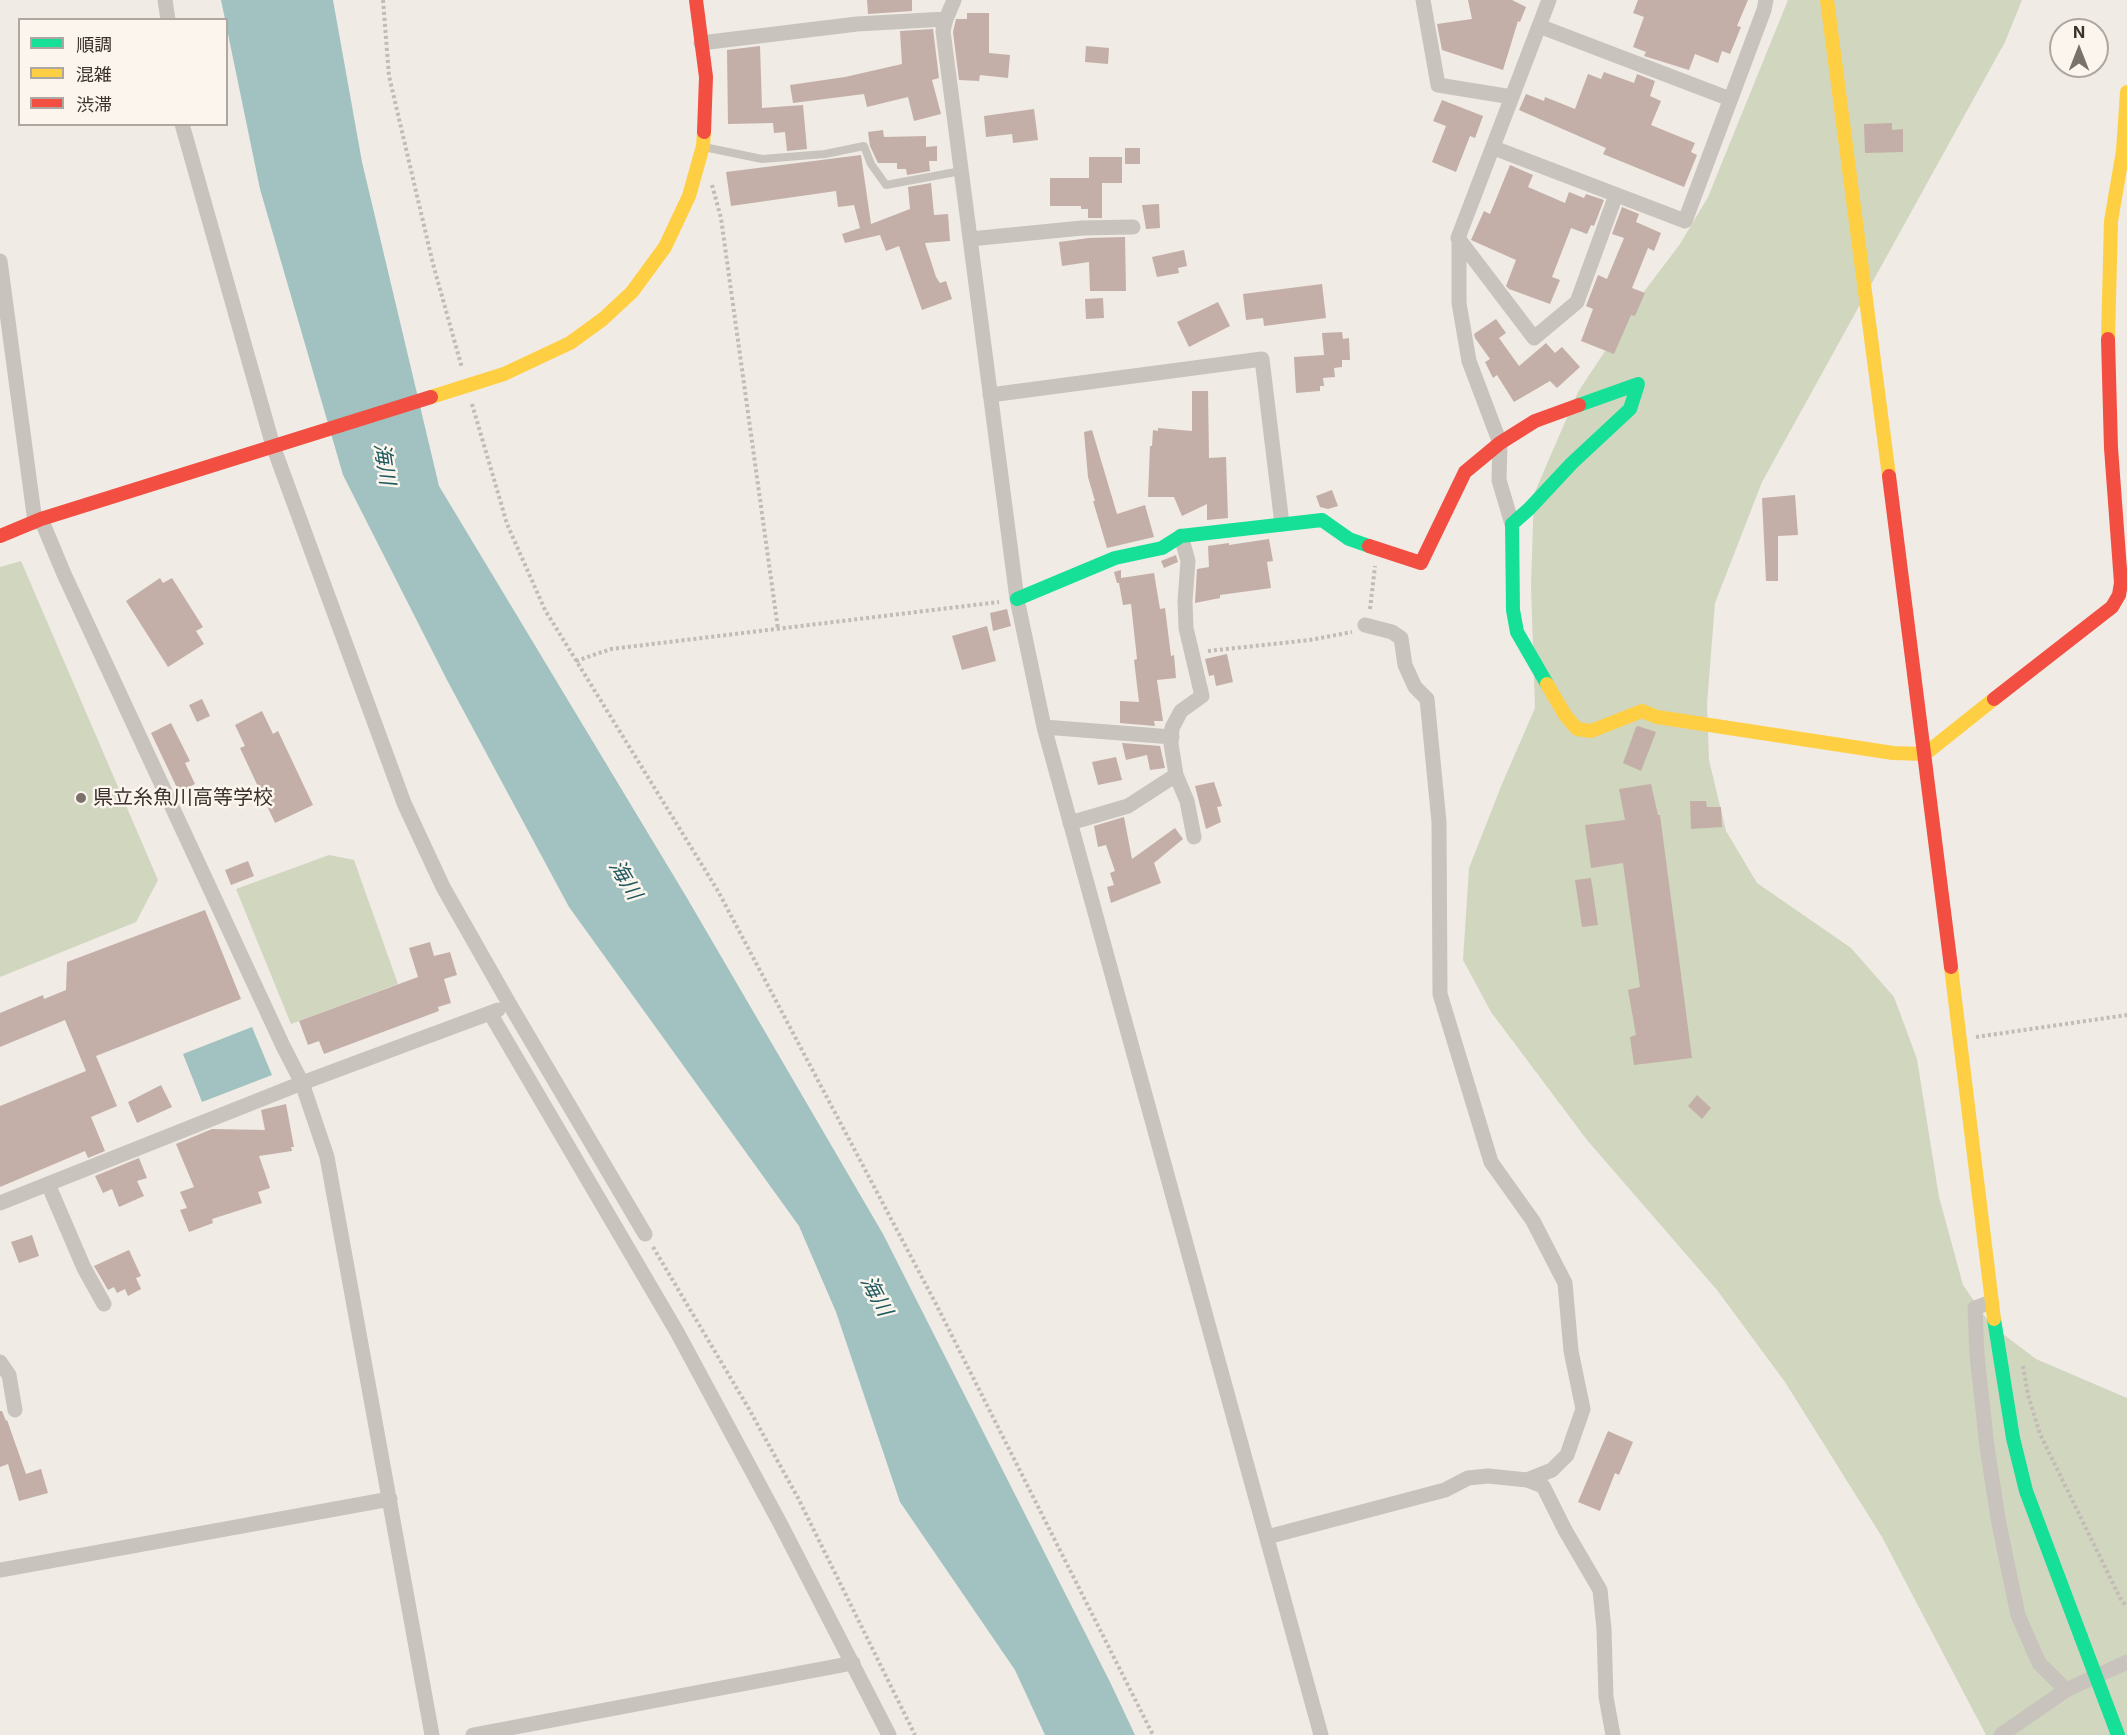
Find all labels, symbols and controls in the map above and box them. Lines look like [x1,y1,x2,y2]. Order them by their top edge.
legend [18,18,228,126]
north arrow [2049,18,2109,78]
text: N [2073,22,2085,42]
text: 順調 [76,34,112,55]
text: 混雑 [76,64,112,85]
text: 渋滞 [76,94,112,115]
water label: 海川 [368,441,400,487]
place label: 県立糸魚川高等学校 [93,786,273,810]
marker: 県立糸魚川高等学校 [74,791,88,805]
water label: 海川 [603,856,647,904]
water label: 海川 [855,1272,897,1320]

